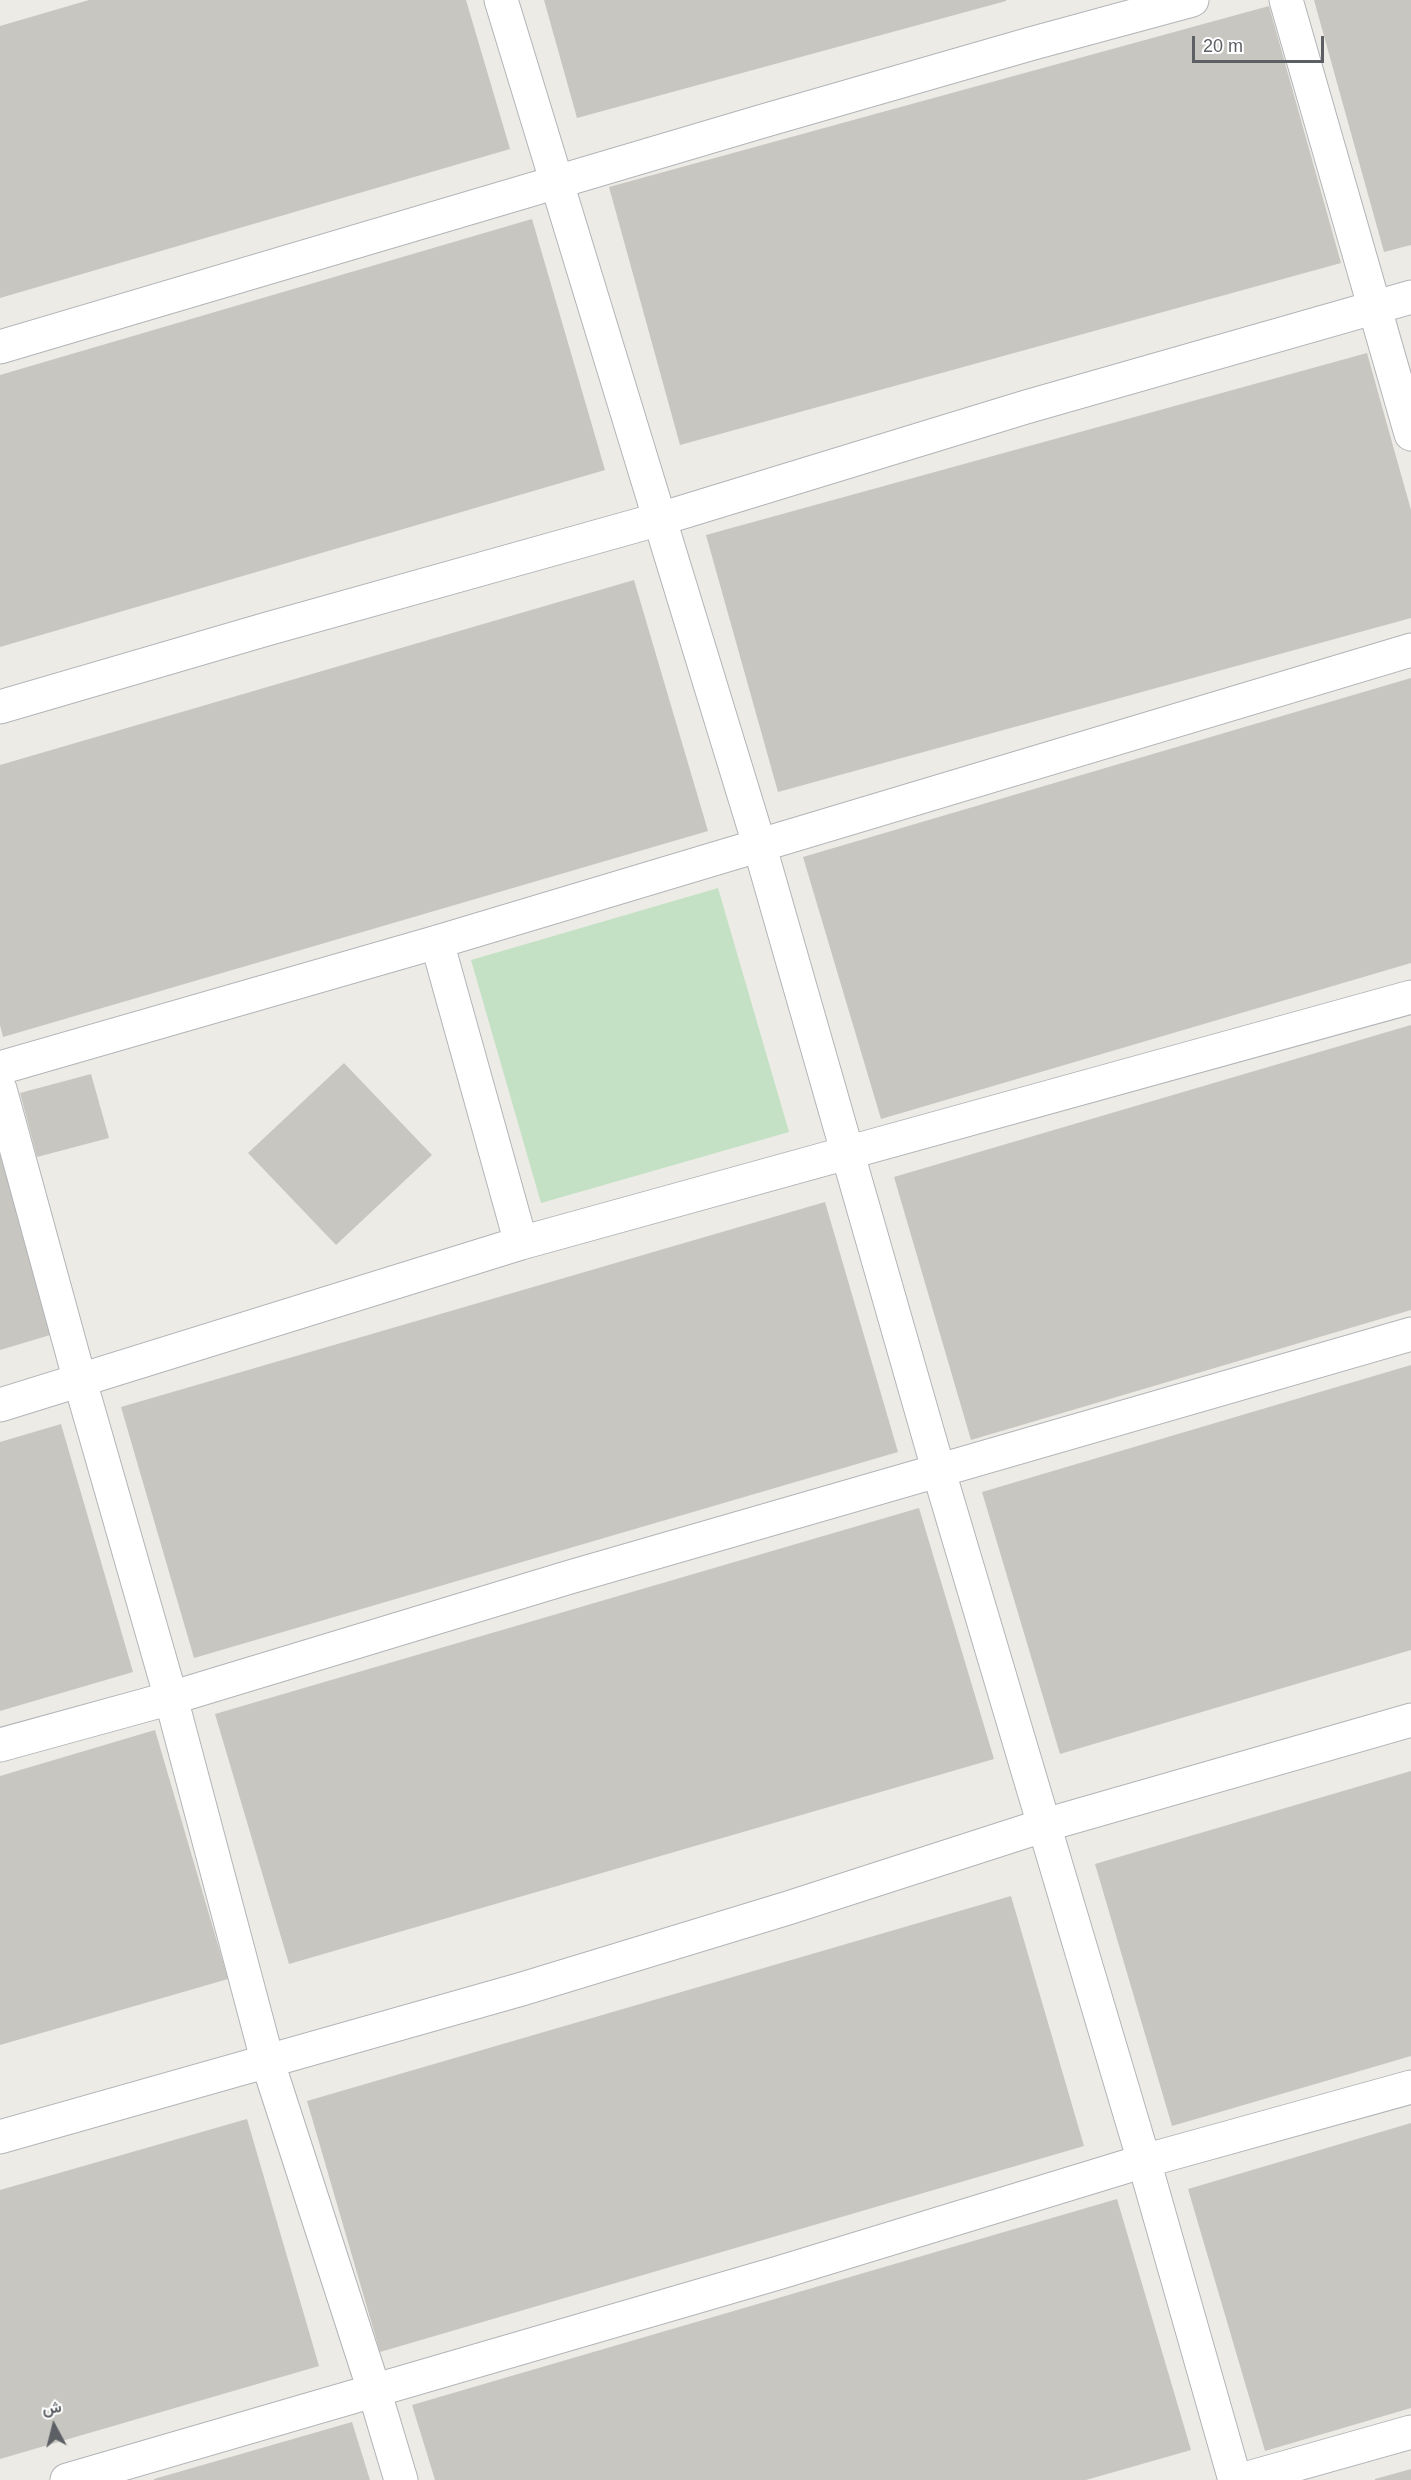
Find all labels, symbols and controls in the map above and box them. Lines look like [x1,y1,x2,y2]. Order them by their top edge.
scale bar [1195,24,1327,62]
text: 20 m [1203,36,1243,56]
north arrow [24,2396,84,2456]
text: ش [41,2398,62,2417]

